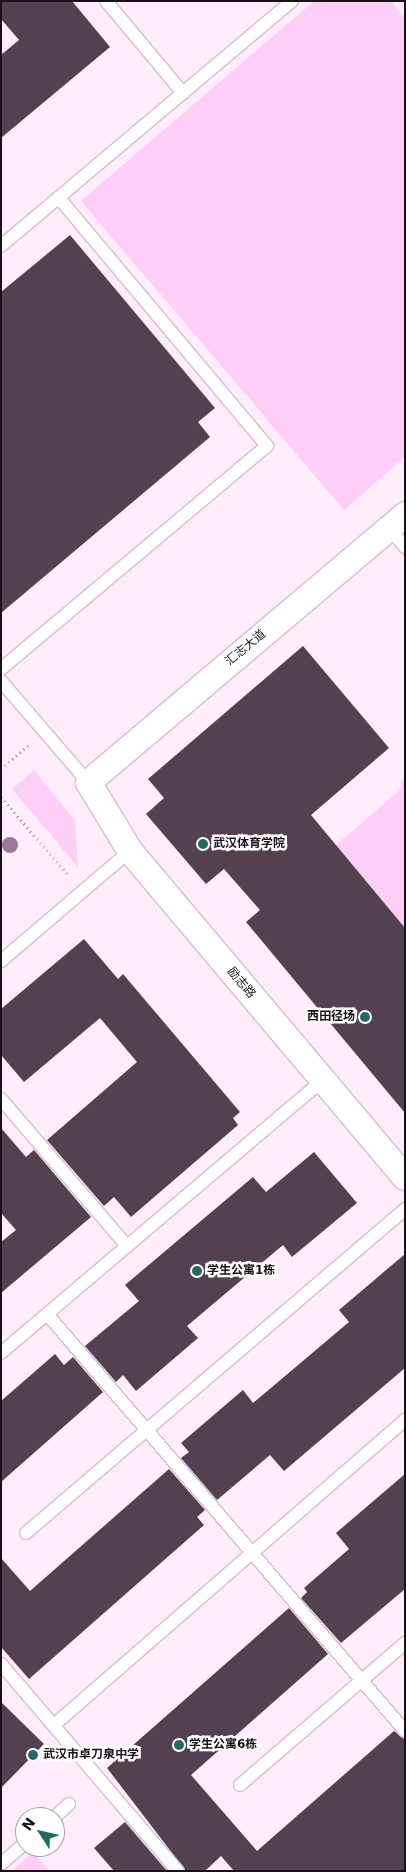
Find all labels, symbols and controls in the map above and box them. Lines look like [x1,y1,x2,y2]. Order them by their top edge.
street label: 汇志大道 [223,627,269,669]
place label: 武汉体育学院 [213,837,285,851]
marker: 武汉体育学院 [197,838,209,850]
street label: 励志路 [224,965,258,1001]
place label: 西田径场 [307,1010,355,1024]
marker: 西田径场 [359,1011,371,1023]
place label: 学生公寓1栋 [207,1264,275,1278]
marker: 学生公寓1栋 [191,1265,203,1277]
place label: 学生公寓6栋 [189,1738,257,1752]
marker: 学生公寓6栋 [173,1739,185,1751]
place label: 武汉市卓刀泉中学 [43,1748,139,1762]
marker: 武汉市卓刀泉中学 [27,1749,39,1761]
north arrow [15,1807,65,1857]
text: N [19,1815,38,1833]

